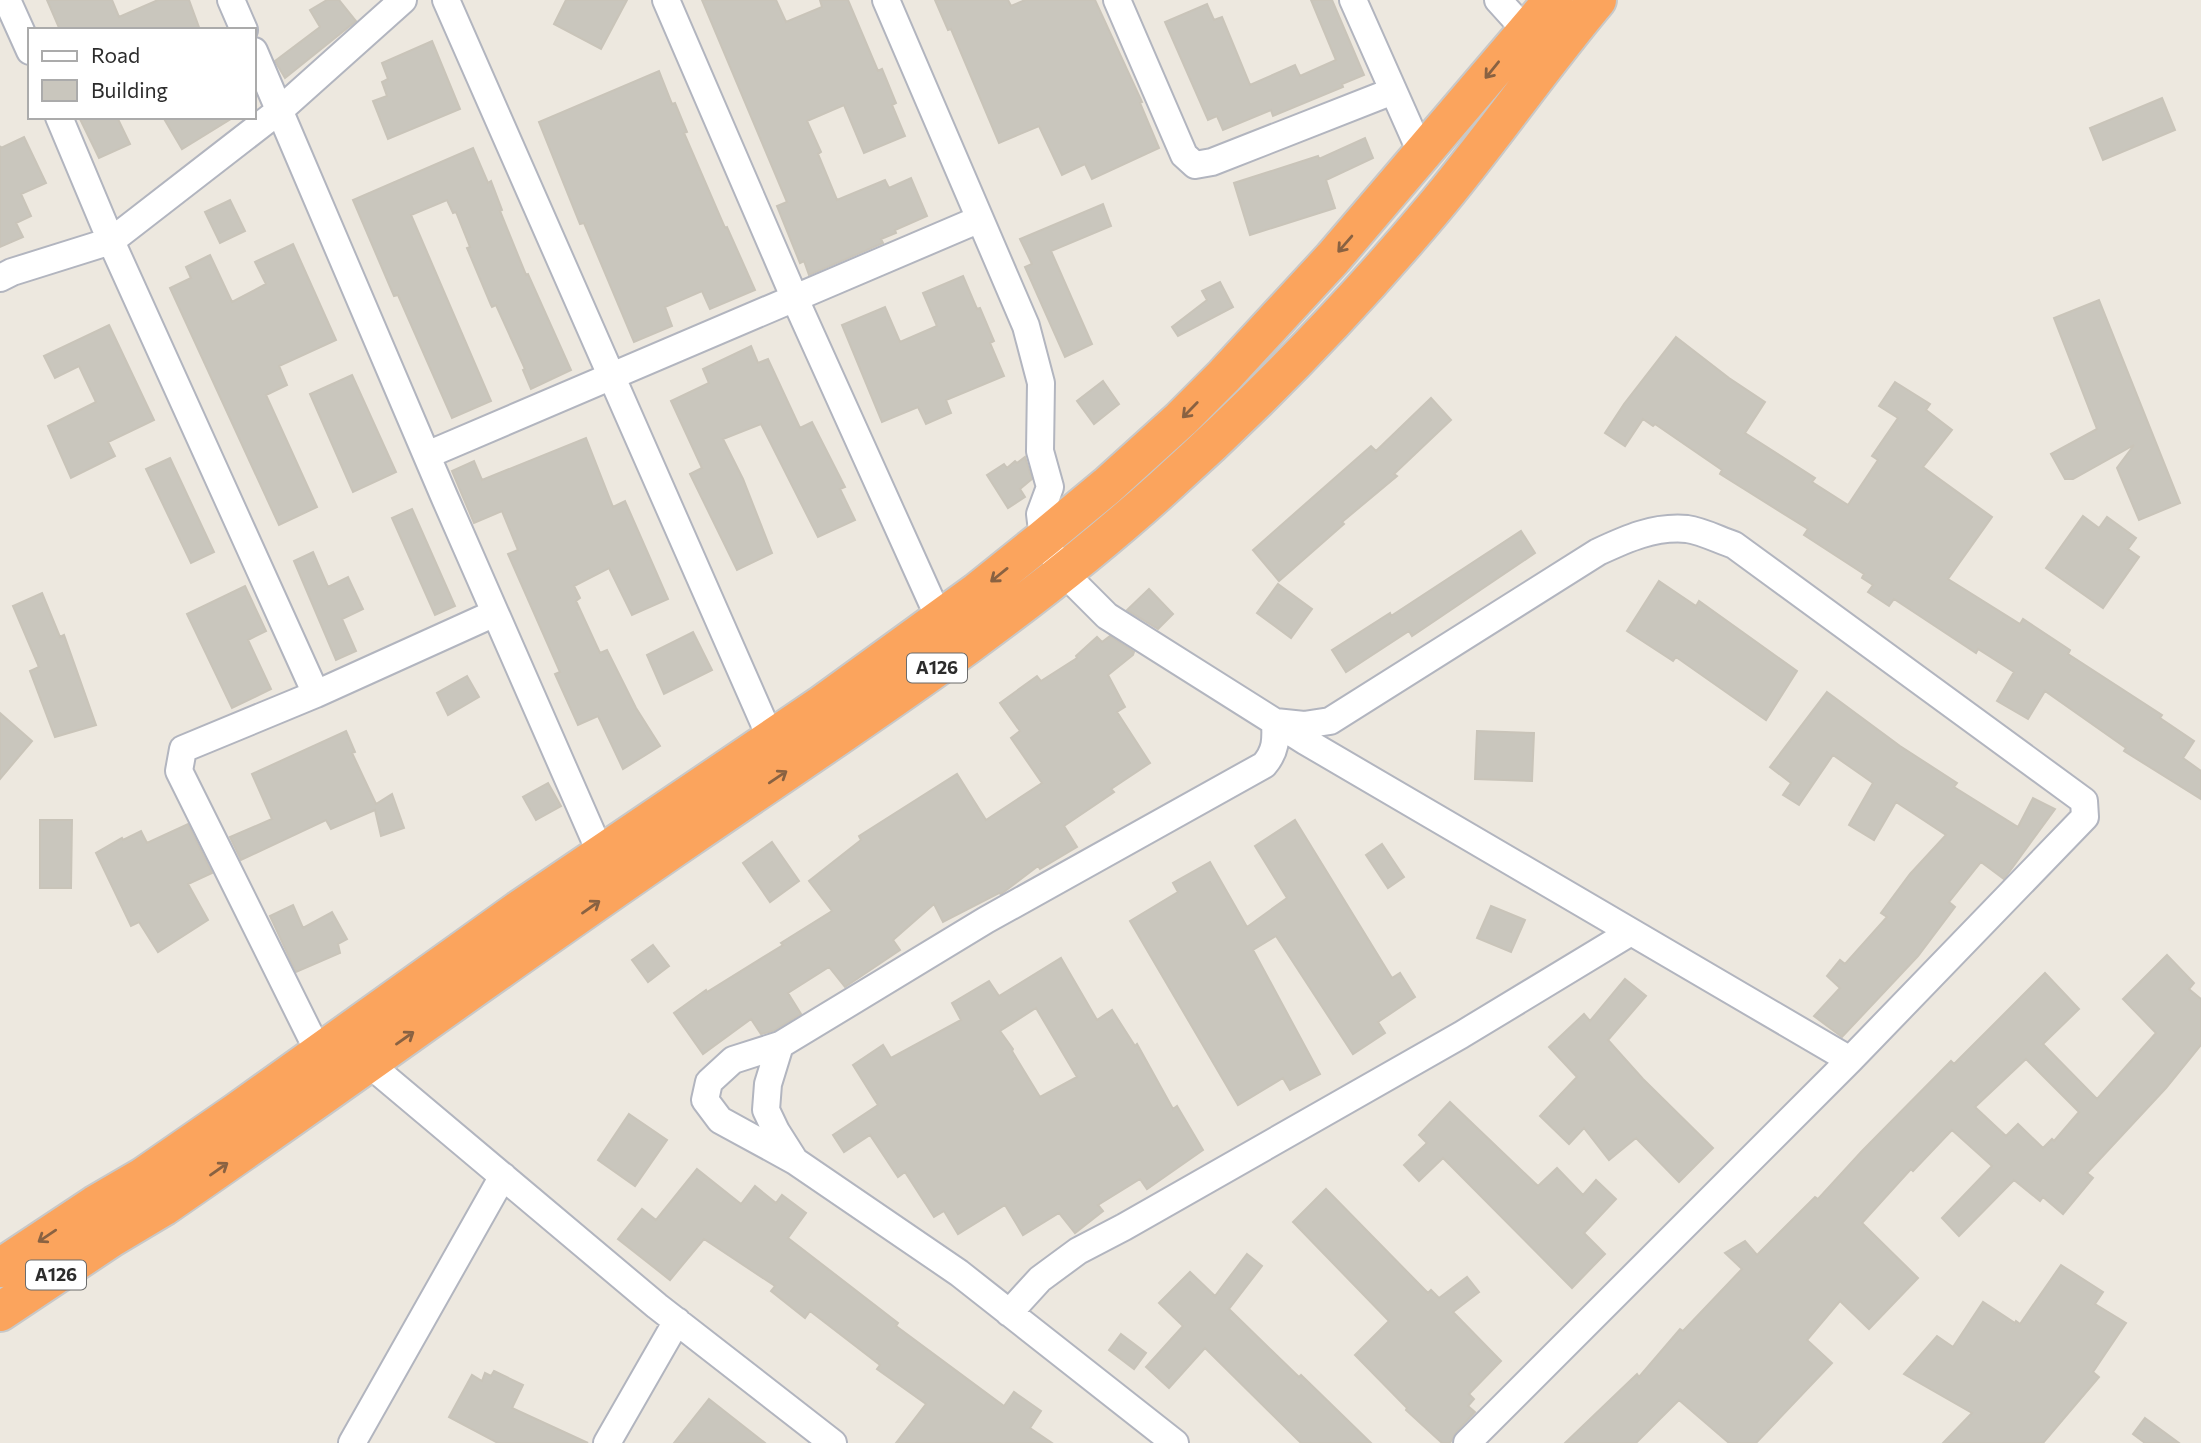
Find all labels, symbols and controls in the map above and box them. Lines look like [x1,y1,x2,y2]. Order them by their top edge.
legend [28,28,256,119]
text: Road [91,42,140,67]
one-way arrow [1485,61,1500,79]
text: Building [91,77,168,102]
one-way arrow [1337,235,1353,253]
one-way arrow [1181,401,1198,418]
one-way arrow [991,567,1009,582]
road number: A126 [907,654,967,682]
one-way arrow [768,770,787,784]
one-way arrow [581,900,600,914]
one-way arrow [395,1031,414,1045]
one-way arrow [209,1161,228,1176]
one-way arrow [38,1229,58,1243]
road number: A126 [26,1260,86,1290]

